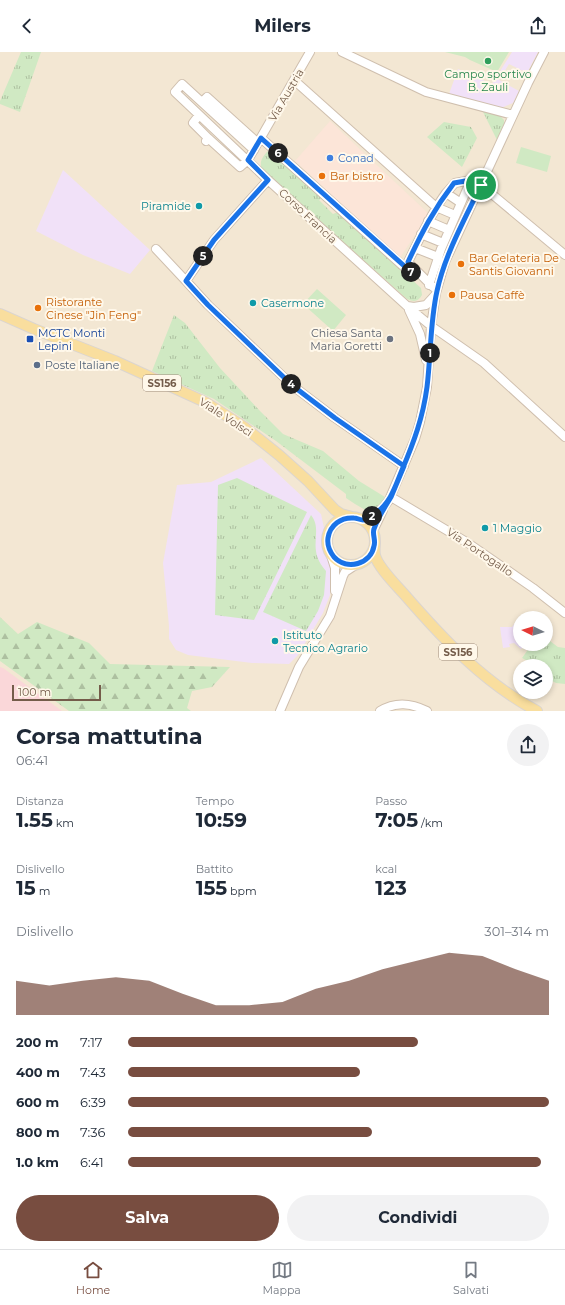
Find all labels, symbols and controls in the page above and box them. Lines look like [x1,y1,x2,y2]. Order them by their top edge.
icon: back [16,15,38,37]
text: Milers [254,15,311,37]
icon: share [527,15,549,37]
marker: Campo sportivo B. Zauli [483,56,493,66]
street label: Via Austria [265,66,307,124]
place label: Campo sportivo B. Zauli [444,67,532,94]
pin: 6 [268,143,288,163]
text: 6 [274,146,282,160]
place label: Conad [338,151,374,165]
marker: Conad [325,153,335,163]
pin [464,168,498,202]
place label: Bar bistro [330,169,384,183]
marker: Bar bistro [317,171,327,181]
icon: arrive [470,174,492,196]
street label: Corso Francia [276,186,340,246]
place label: Piramide [141,199,191,213]
marker: Piramide [194,201,204,211]
pin: 5 [193,246,213,266]
text: 5 [200,249,206,263]
place label: Bar Gelateria De Santis Giovanni [469,251,559,278]
marker: Bar Gelateria De Santis Giovanni [456,259,466,269]
pin: 7 [401,262,421,282]
text: 7 [408,265,414,279]
place label: Pausa Caffè [460,288,525,302]
marker: Pausa Caffè [447,290,457,300]
place label: Ristorante Cinese "Jin Feng" [46,295,141,322]
place label: Casermone [261,296,325,310]
marker: Casermone [248,298,258,308]
marker: Ristorante Cinese "Jin Feng" [33,303,43,313]
place label: MCTC Monti Lepini [38,326,105,353]
place label: Chiesa Santa Maria Goretti [310,326,382,353]
marker: MCTC Monti Lepini [25,334,35,344]
marker: Chiesa Santa Maria Goretti [385,334,395,344]
pin: 1 [420,343,440,363]
text: 1 [428,346,432,360]
place label: Poste Italiane [45,358,120,372]
marker: Poste Italiane [32,360,42,370]
pin: 4 [281,374,301,394]
road number: SS156 [143,375,181,391]
text: 4 [287,377,295,391]
street label: Viale Volsci [197,395,255,439]
pin: 2 [362,506,382,526]
text: 2 [369,509,375,523]
place label: 1 Maggio [493,521,542,535]
marker: 1 Maggio [480,523,490,533]
street label: Via Portogallo [444,525,516,579]
north arrow [513,611,553,651]
map controls [513,611,553,699]
place label: Istituto Tecnico Agrario [283,628,368,655]
marker: Istituto Tecnico Agrario [270,636,280,646]
road number: SS156 [439,644,477,660]
button: layers [513,659,553,699]
scale bar [12,683,101,702]
text: 100 m [18,685,51,699]
text: Corsa mattutina [16,723,203,750]
button: share [507,724,549,766]
text: 06:41 [16,752,48,768]
text: Distanza [16,794,64,808]
text: Tempo [196,794,234,808]
text: Passo [375,794,407,808]
text: 1.55 [16,808,53,832]
text: 10:59 [196,808,247,832]
text: 7:05 [375,808,418,832]
text: km [53,816,74,830]
text: /km [418,816,443,830]
text: Dislivello [16,862,65,876]
text: Battito [196,862,233,876]
text: kcal [375,862,397,876]
text: 15 [16,876,36,900]
text: 155 [196,876,227,900]
text: 123 [375,876,407,900]
text: m [36,884,50,898]
text: bpm [227,884,257,898]
text: Dislivello [16,923,73,939]
text: 301–314 m [484,923,549,939]
text: 200 m [16,1034,59,1050]
text: 7:17 [80,1034,103,1050]
text: 400 m [16,1064,60,1080]
text: 7:43 [80,1064,106,1080]
text: 600 m [16,1094,59,1110]
text: 6:39 [80,1094,106,1110]
text: 800 m [16,1124,60,1140]
text: 7:36 [80,1124,105,1140]
text: 1.0 km [16,1154,59,1170]
text: 6:41 [80,1154,104,1170]
button: Salva [16,1195,279,1241]
button: Condividi [287,1195,549,1241]
tab: Home [76,1259,110,1297]
tab: Mappa [262,1259,301,1297]
tab: Salvati [453,1259,489,1297]

